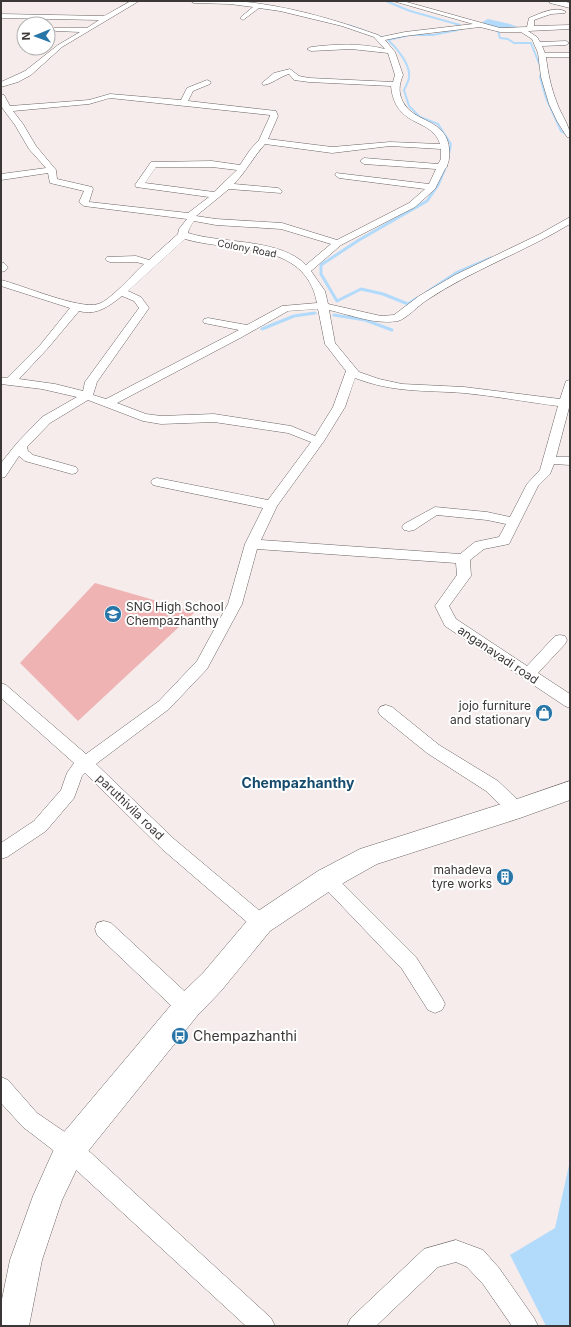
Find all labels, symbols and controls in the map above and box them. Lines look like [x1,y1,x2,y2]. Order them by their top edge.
north arrow [16,16,56,56]
text: N [19,32,33,40]
street label: Colony Road [216,236,278,260]
place label: SNG High School Chempazhanthy [126,599,224,628]
school or university icon: SNG High School Chempazhanthy [103,604,123,624]
street label: anganavadi road [455,622,542,687]
place label: jojo furniture and stationary [450,698,531,727]
shop icon: jojo furniture and stationary [534,703,554,723]
street label: paruthivila road [93,771,167,843]
district label: Chempazhanthy [242,774,355,791]
place label: mahadeva tyre works [432,862,492,891]
building icon: mahadeva tyre works [495,867,515,887]
bus stop icon: Chempazhanthi [170,1026,190,1046]
place label: Chempazhanthi [193,1027,297,1044]

